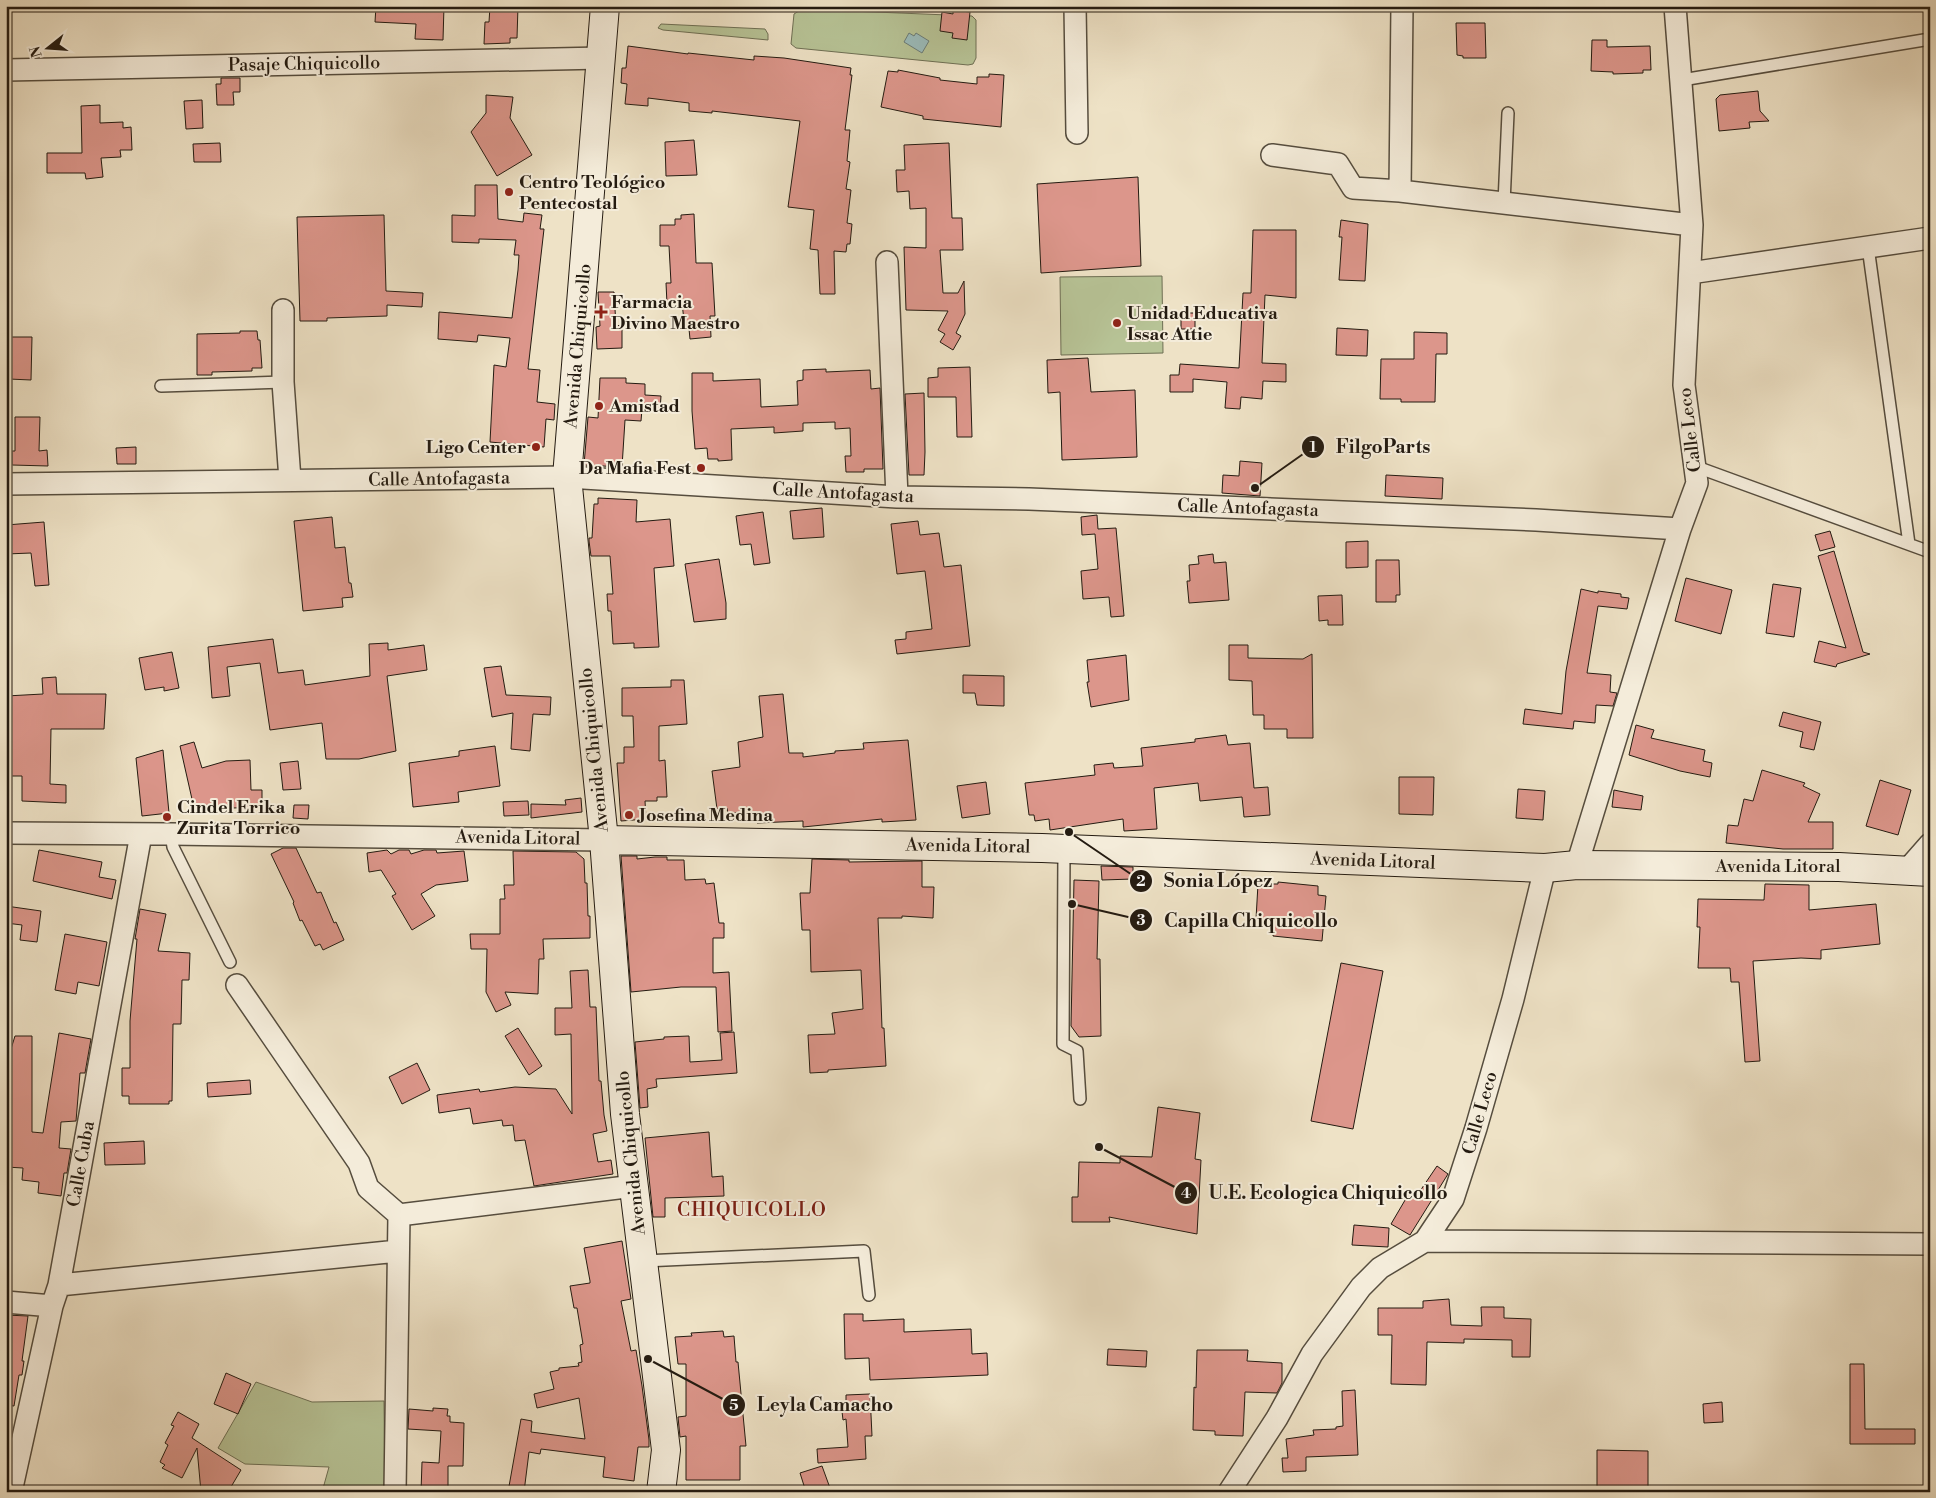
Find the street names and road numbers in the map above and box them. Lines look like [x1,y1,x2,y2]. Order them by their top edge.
street label: Pasaje Chiquicollo [228,51,380,77]
street label: Avenida Chiquicollo [559,263,597,430]
street label: Calle Leco [1673,386,1707,474]
street label: Calle Antofagasta [368,466,511,492]
street label: Calle Antofagasta [772,478,915,508]
street label: Calle Antofagasta [1177,494,1320,522]
street label: Avenida Chiquicollo [574,667,614,834]
street label: Avenida Litoral [454,825,581,851]
street label: Avenida Litoral [904,833,1031,859]
street label: Avenida Litoral [1309,847,1437,875]
street label: Avenida Litoral [1714,855,1841,878]
street label: Calle Leco [1457,1069,1503,1157]
street label: Avenida Chiquicollo [611,1070,651,1237]
street label: Calle Cuba [62,1118,100,1209]

